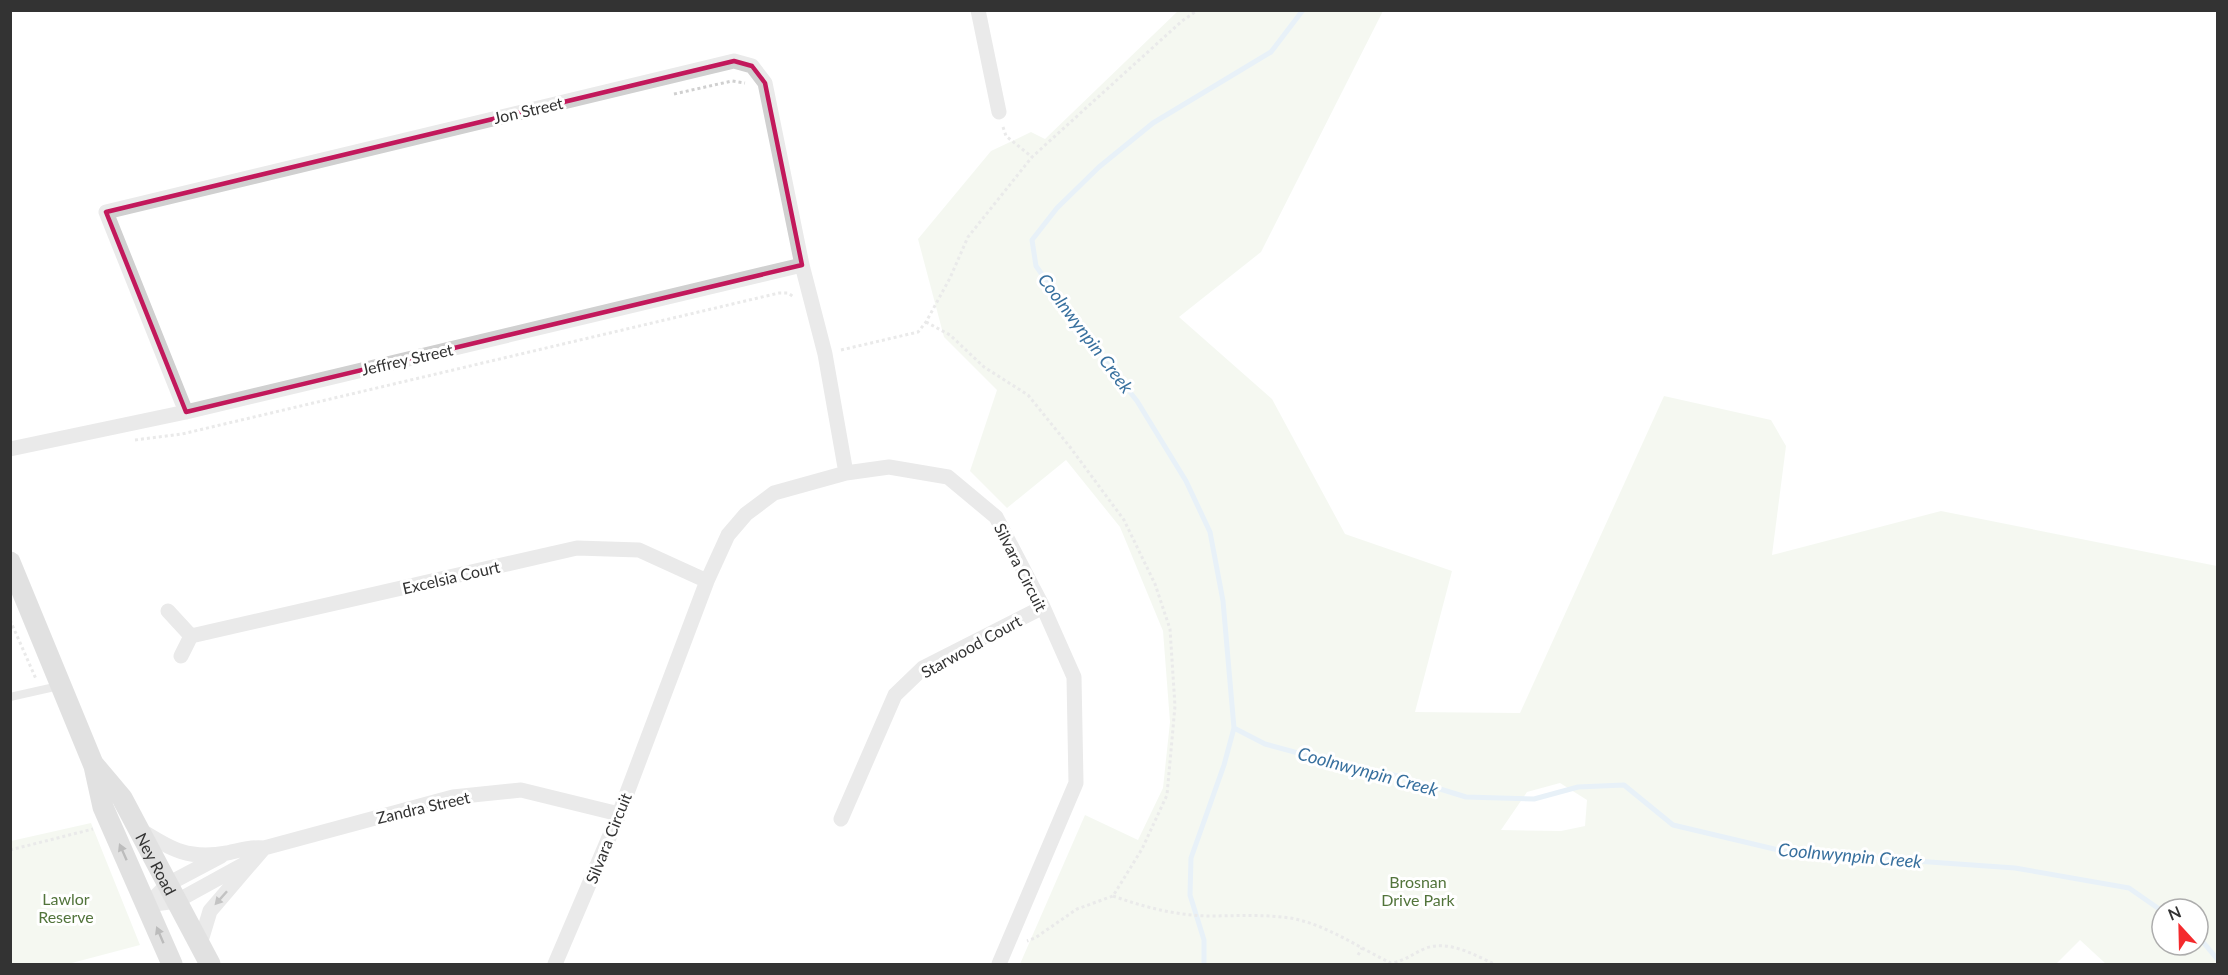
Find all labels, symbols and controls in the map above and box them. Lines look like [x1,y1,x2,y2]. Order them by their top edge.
street label: Jon Street [491,93,565,127]
water label: Coolnwynpin Creek [1034,269,1139,398]
street label: Jeffrey Street [359,339,455,379]
street label: Silvara Circuit [991,520,1051,614]
street label: Excelsia Court [400,556,502,597]
street label: Starwood Court [918,611,1025,681]
water label: Coolnwynpin Creek [1295,742,1441,800]
street label: Zandra Street [374,787,472,827]
street label: Silvara Circuit [581,790,635,886]
street label: Ney Road [132,829,181,898]
water label: Coolnwynpin Creek [1777,838,1923,872]
one-way arrow [118,843,128,861]
park label: Brosnan Drive Park [1381,872,1456,909]
park label: Lawlor Reserve [38,889,94,926]
one-way arrow [214,891,228,906]
north arrow [2150,897,2210,957]
text: N [2165,902,2183,924]
one-way arrow [155,926,164,944]

